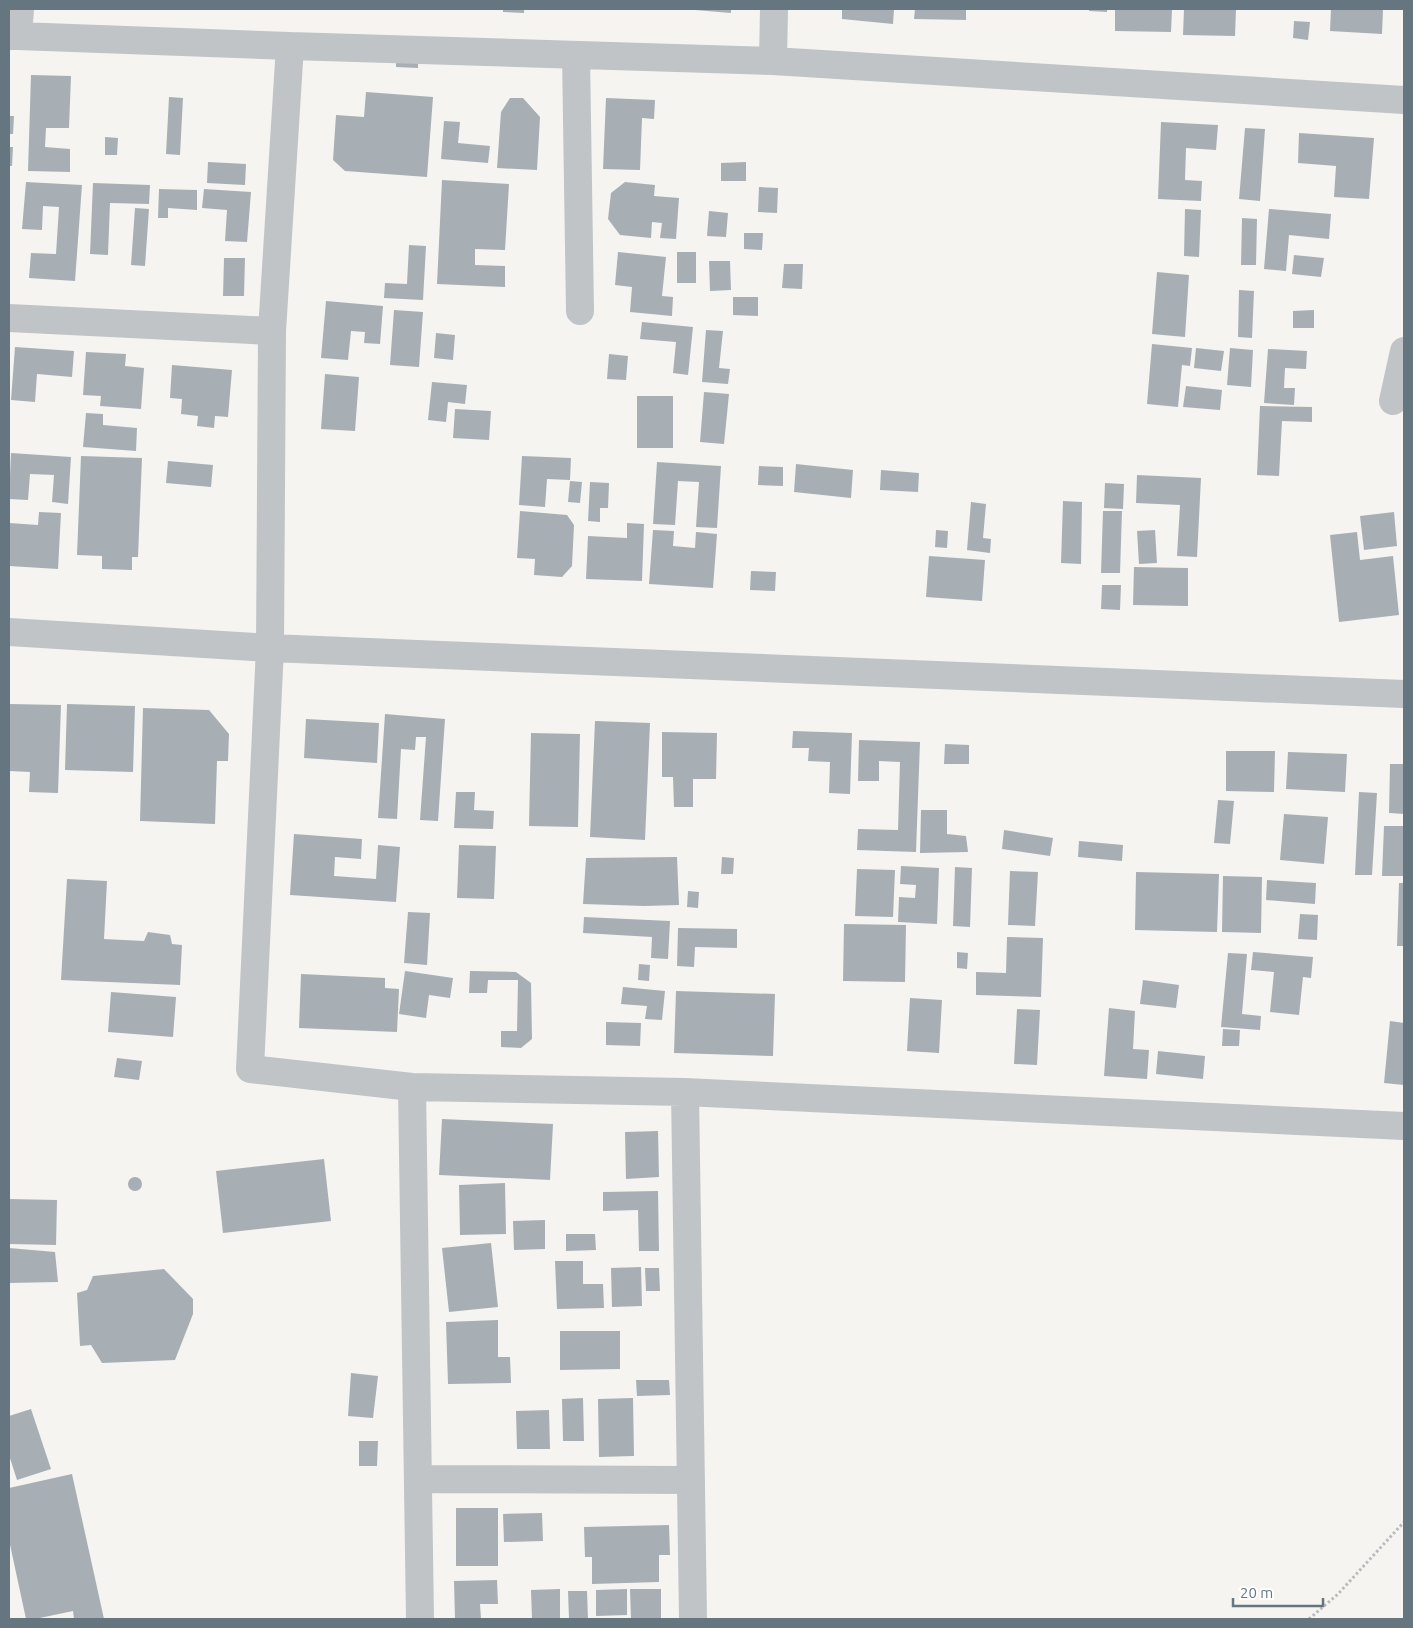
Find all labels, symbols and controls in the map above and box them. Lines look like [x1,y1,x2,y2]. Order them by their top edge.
scale bar [1233,1576,1323,1608]
text: 20 m [1240,1584,1273,1601]

